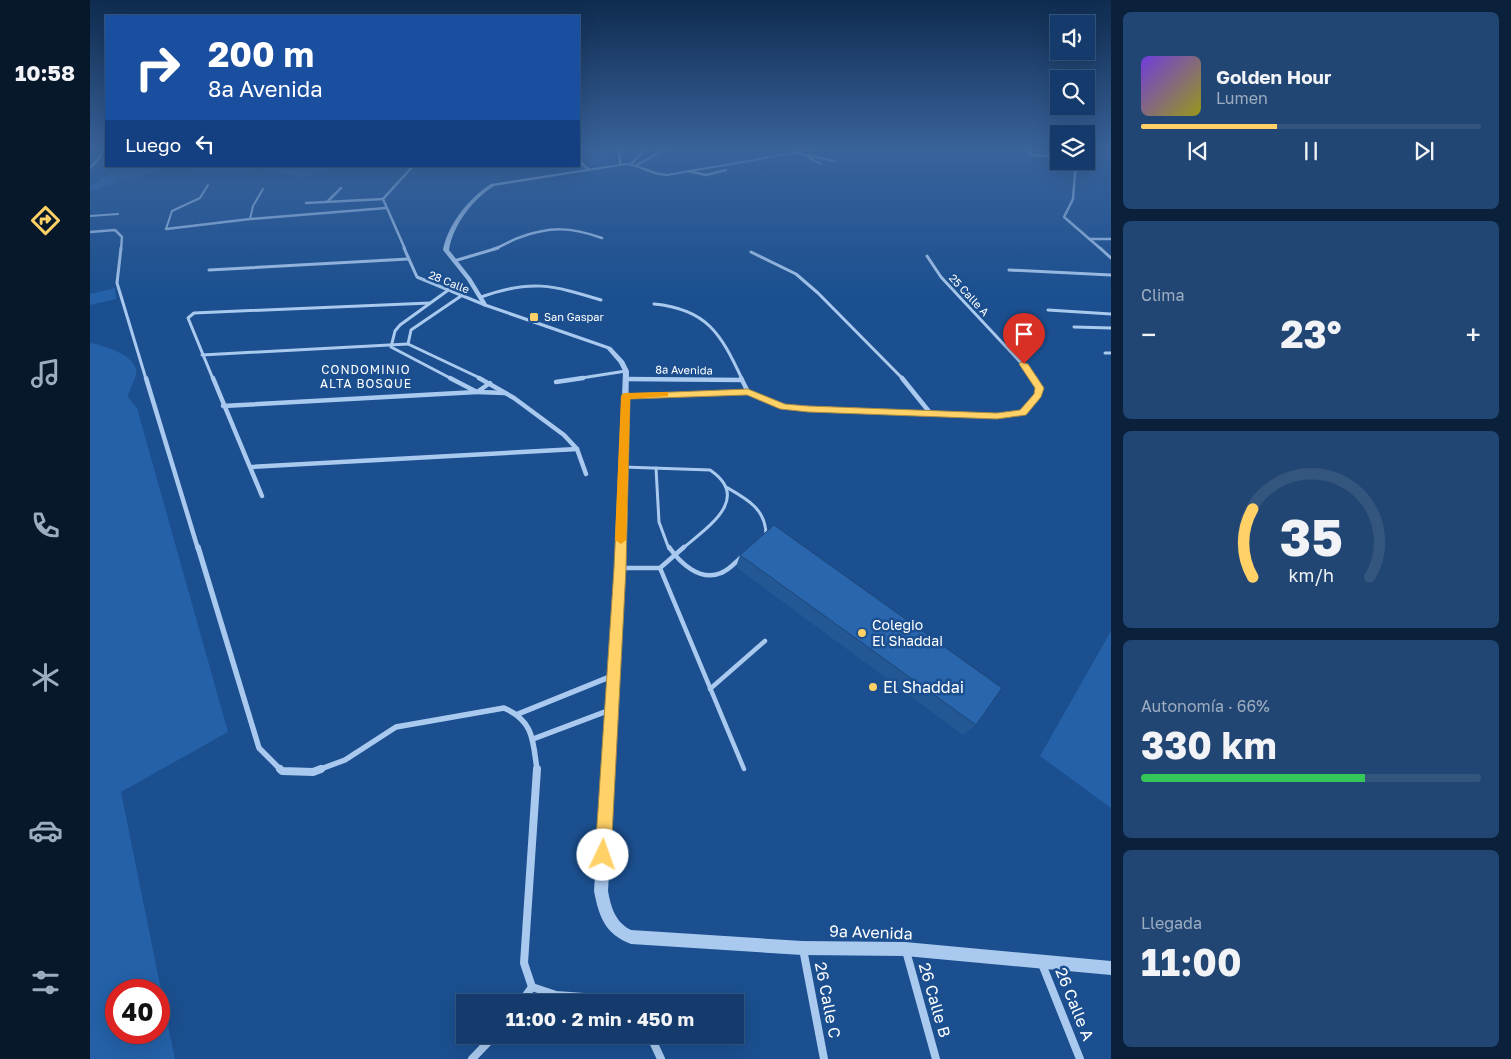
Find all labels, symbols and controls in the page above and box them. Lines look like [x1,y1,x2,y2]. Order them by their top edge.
map controls [1050,15,1095,170]
button: sound [1050,15,1095,60]
text: 200 m [208,33,314,75]
icon: right [125,35,190,100]
text: 10:58 [15,59,75,86]
text: Golden Hour [1216,65,1331,88]
button: search [1050,70,1095,115]
text: 8a Avenida [208,75,323,102]
text: Lumen [1216,88,1268,108]
button: layers [1050,125,1095,170]
icon: left [191,130,219,158]
text: Luego [125,133,181,156]
icon: previous [1184,137,1212,165]
icon: pause [1297,137,1325,165]
icon: next [1410,137,1438,165]
icon: directions [28,203,63,238]
street label: 28 Calle [427,267,471,296]
street label: 25 Calle A [947,271,992,319]
text: Clima [1141,285,1185,305]
place label: San Gaspar [544,310,605,323]
marker: San Gaspar [528,311,540,323]
text: 23° [1280,311,1342,356]
pin [1003,313,1045,364]
text: − [1141,318,1156,351]
text: + [1466,318,1481,351]
icon: arrive [1010,320,1038,348]
icon: music [28,356,63,391]
district label: CONDOMINIO ALTA BOSQUE [320,362,412,391]
street label: 8a Avenida [655,363,713,377]
text: 35 [1279,505,1343,567]
icon: phone [28,508,63,543]
text: km/h [1288,564,1334,586]
place label: Colegio El Shaddai [872,616,943,649]
marker: Colegio El Shaddai [856,627,868,639]
icon: climate [28,660,63,695]
place label: El Shaddai [883,677,964,697]
marker: El Shaddai [867,681,879,693]
text: Autonomía · 66% [1141,696,1270,716]
text: 330 km [1141,722,1277,767]
icon: car [28,813,63,848]
position arrow [576,828,628,880]
text: Llegada [1141,913,1202,933]
street label: 9a Avenida [829,921,913,943]
text: 11:00 [1141,939,1242,984]
street label: 26 Calle C [811,960,845,1040]
street label: 26 Calle B [915,960,955,1040]
icon: filters [28,965,63,1000]
street label: 26 Calle A [1051,965,1099,1044]
speed limit sign: 40 [105,979,170,1044]
text: 11:00 · 2 min · 450 m [506,1007,694,1030]

